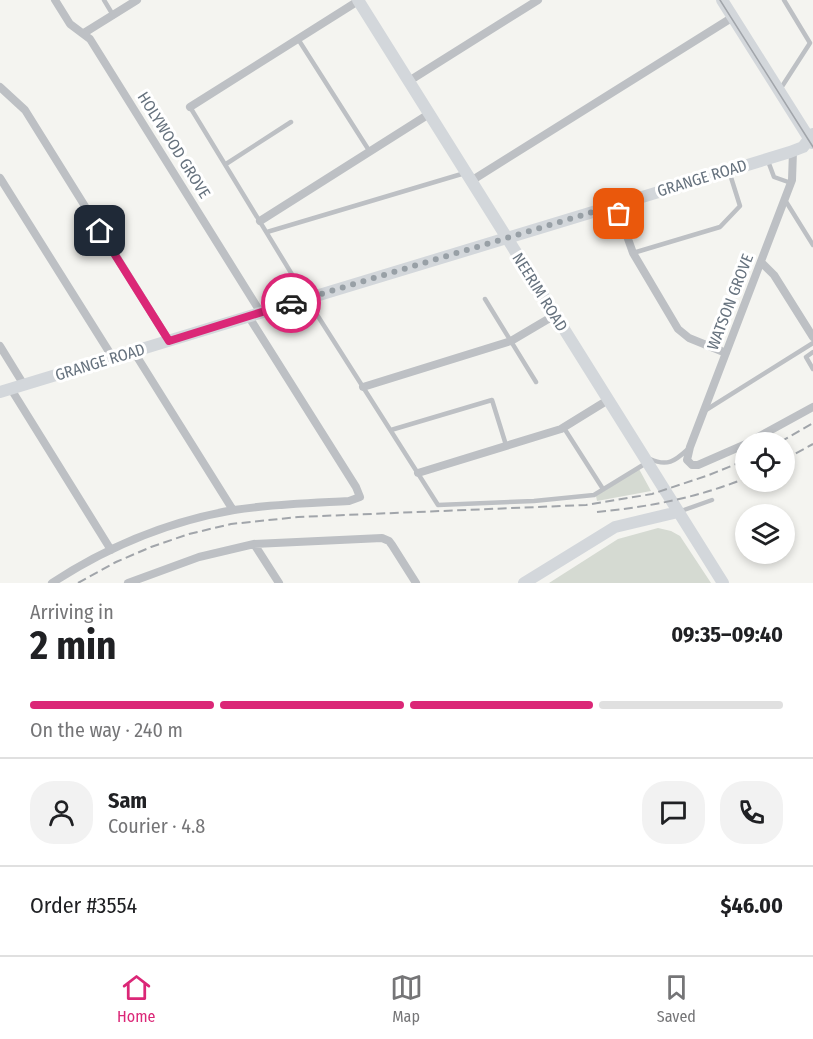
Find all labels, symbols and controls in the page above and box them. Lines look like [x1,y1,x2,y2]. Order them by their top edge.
street label: HOLYWOOD GROVE [134,88,214,202]
street label: GRANGE ROAD [655,155,749,201]
pin [593,188,644,239]
icon: bag [602,197,635,230]
pin [74,205,125,256]
icon: home [83,214,116,247]
street label: NEERIM ROAD [508,249,572,335]
street label: WATSON GROVE [703,251,757,353]
courier [261,273,321,333]
icon: car [275,287,308,320]
street label: GRANGE ROAD [53,339,147,385]
map controls [735,432,795,564]
button: locate [735,432,795,492]
button: layers [735,504,795,564]
text: Arriving in [30,600,114,624]
text: 09:35–09:40 [671,621,783,648]
text: 2 min [30,623,116,669]
text: On the way · 240 m [30,718,183,742]
button: person [30,781,93,844]
button: chat [642,781,705,844]
button: phone [720,781,783,844]
text: Sam [108,787,147,814]
text: Courier · 4.8 [108,814,205,838]
text: Order #3554 [30,892,137,919]
text: $46.00 [720,892,783,919]
tab: Home [117,971,155,1026]
tab: Map [390,971,423,1026]
tab: Saved [657,971,696,1026]

